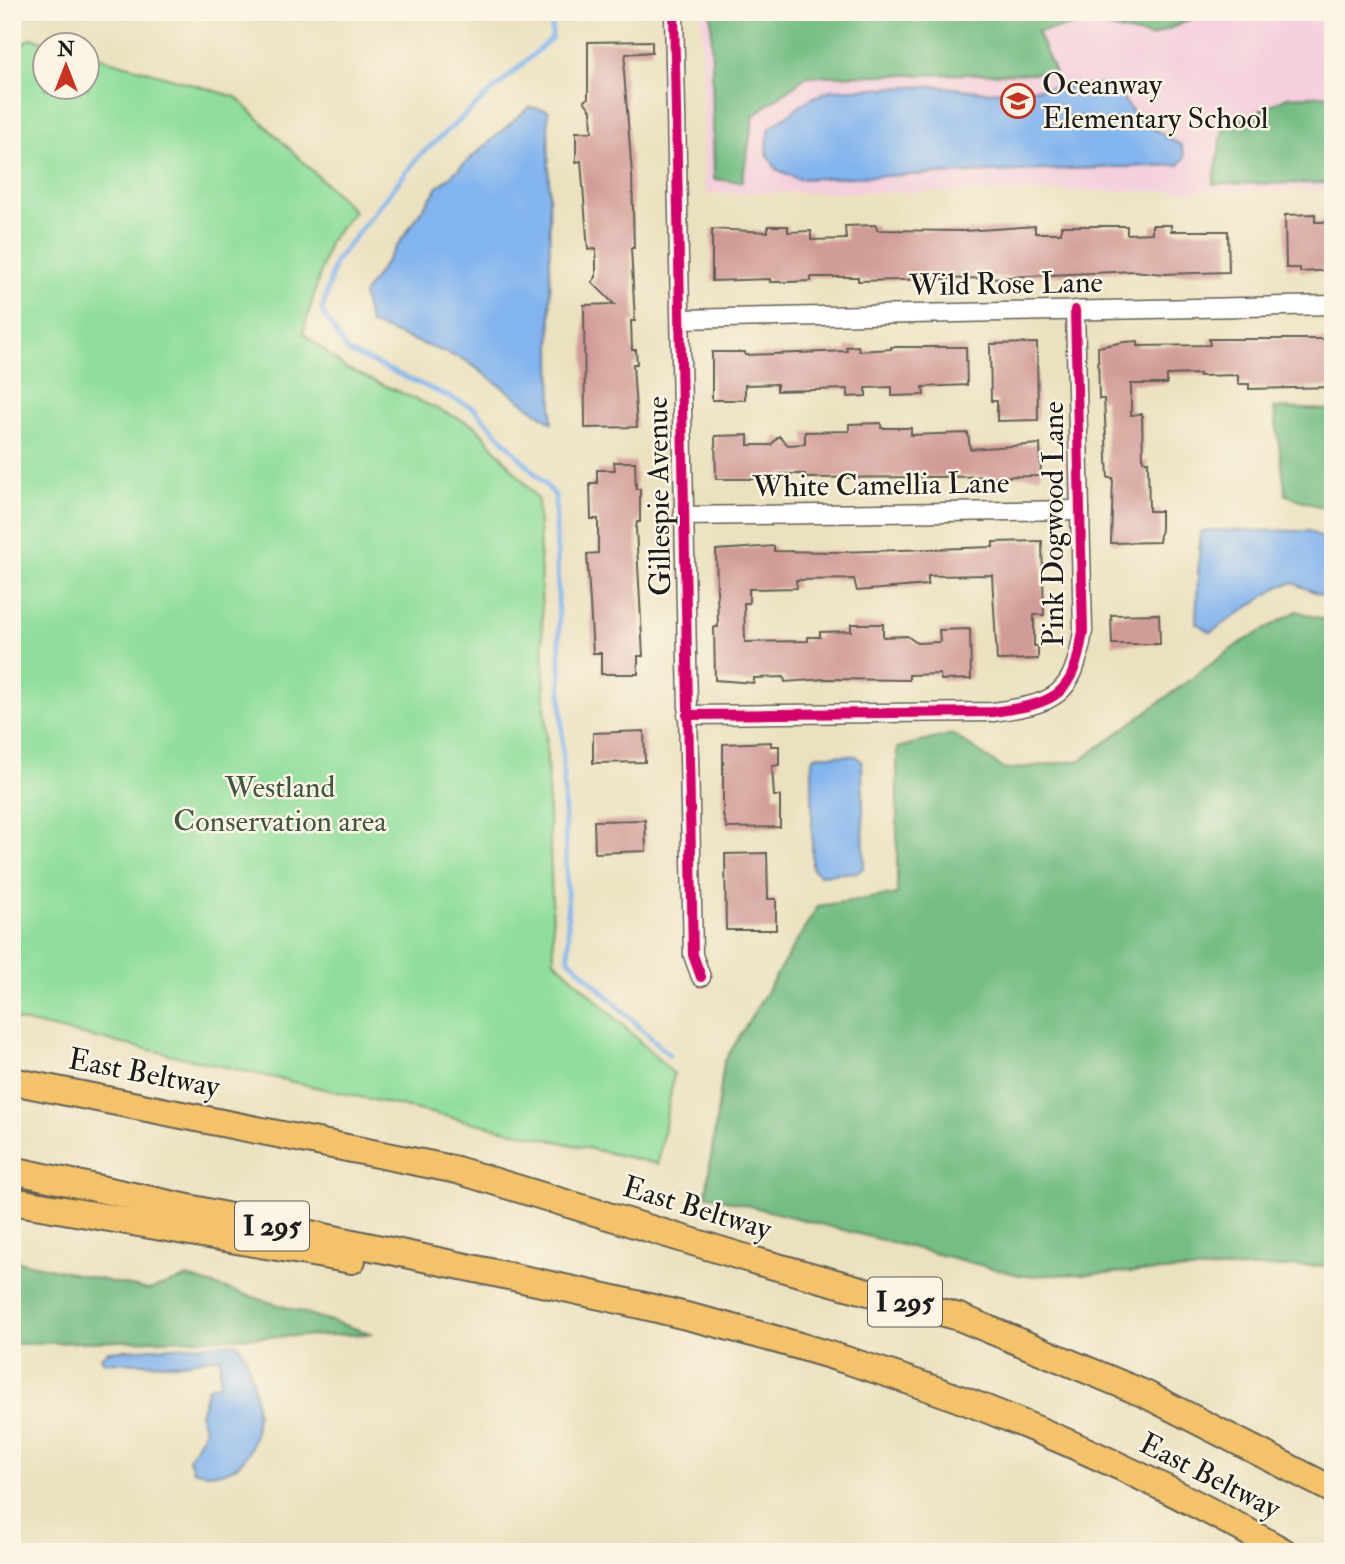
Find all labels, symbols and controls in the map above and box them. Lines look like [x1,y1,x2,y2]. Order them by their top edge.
north arrow [32,32,102,102]
text: N [56,38,75,62]
place label: Oceanway Elementary School [1042,66,1269,137]
school or university icon: Oceanway Elementary School [999,82,1037,120]
street label: Wild Rose Lane [908,264,1103,304]
street label: Gillespie Avenue [639,396,679,596]
street label: Pink Dogwood Lane [1035,401,1072,647]
street label: White Camellia Lane [751,464,1010,506]
park label: Westland Conservation area [173,769,387,840]
street label: East Beltway [65,1040,224,1106]
street label: East Beltway [618,1168,776,1248]
road number: I 295 [235,1202,309,1250]
road number: I 295 [868,1278,942,1326]
street label: East Beltway [1133,1425,1287,1528]

